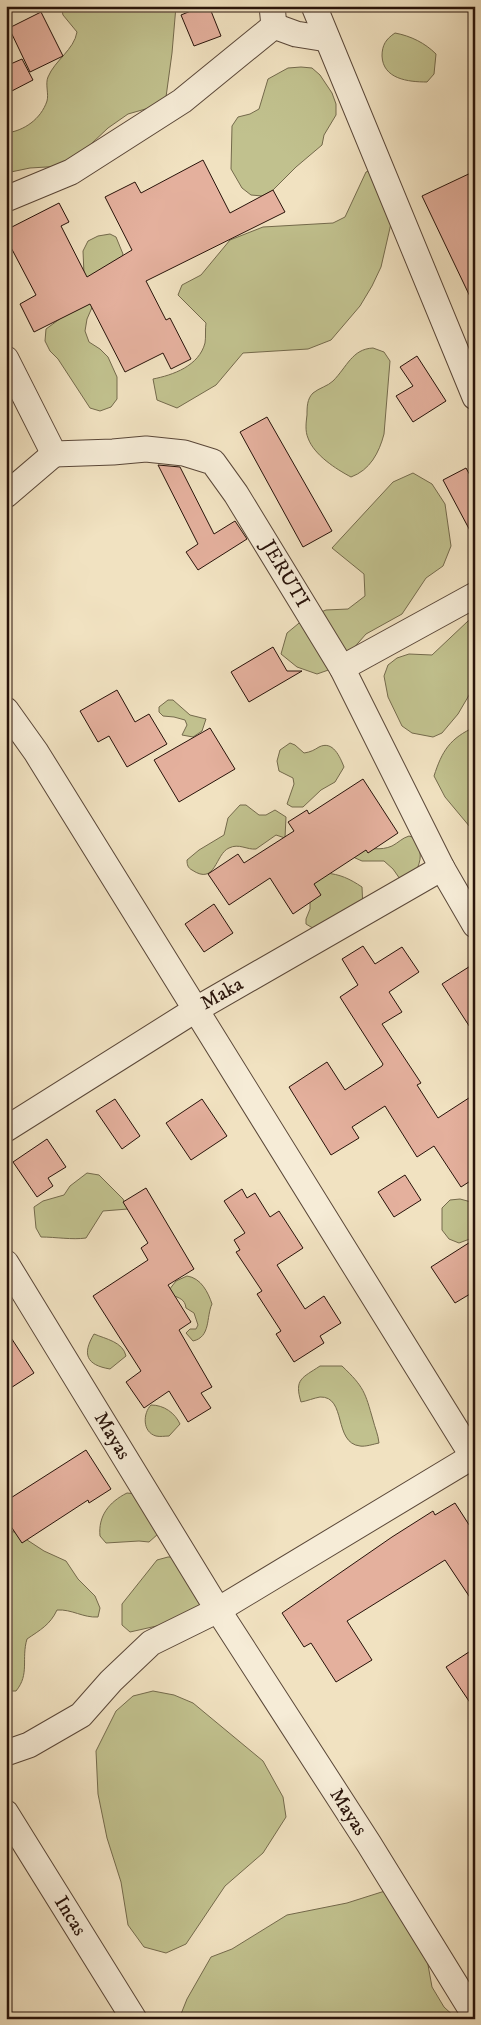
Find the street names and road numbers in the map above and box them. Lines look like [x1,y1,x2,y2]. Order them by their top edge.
street label: JERUTI [254,534,315,612]
street label: Maka [196,972,248,1016]
street label: Mayas [88,1408,136,1465]
street label: Mayas [324,1784,373,1841]
street label: Incas [48,1891,92,1941]

